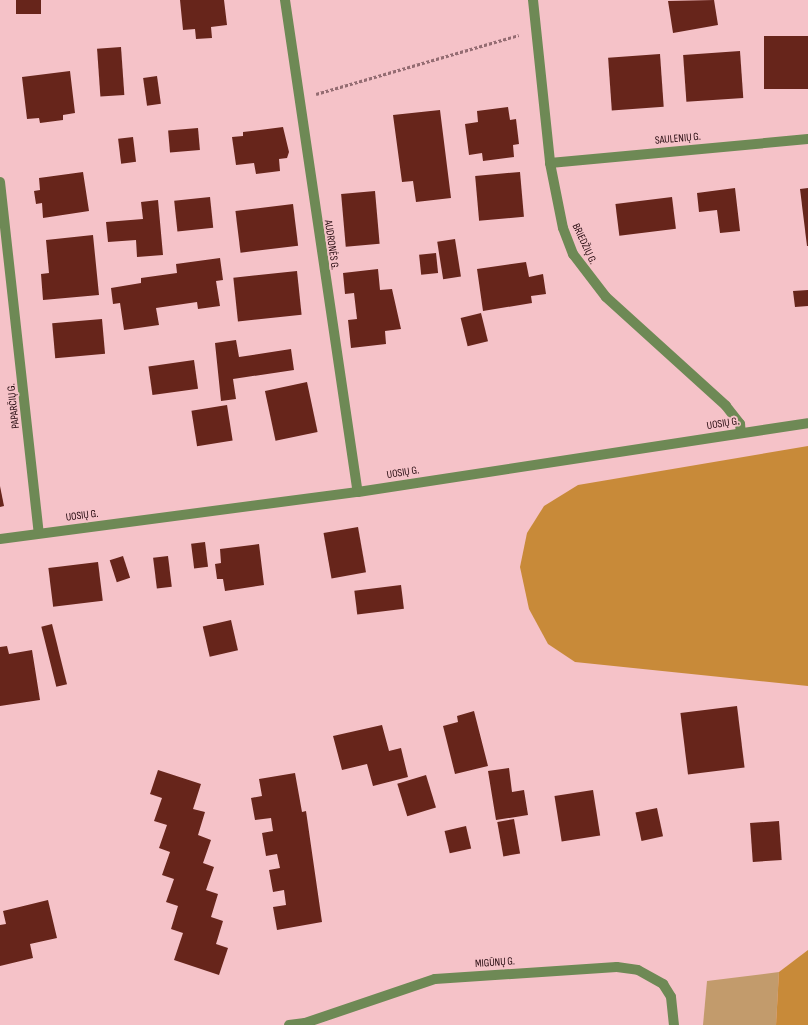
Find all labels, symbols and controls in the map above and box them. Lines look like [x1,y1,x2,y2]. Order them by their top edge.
street label: SAULENIŲ G. [655,130,701,148]
street label: AUDRONĖS G. [321,219,341,271]
street label: BRIEDŽIŲ G. [569,221,599,267]
street label: PAPARČIŲ G. [5,383,23,429]
street label: UOSIŲ G. [706,415,740,433]
street label: UOSIŲ G. [386,464,420,482]
street label: UOSIŲ G. [65,507,99,525]
street label: MIGŪNŲ G. [475,955,515,971]

